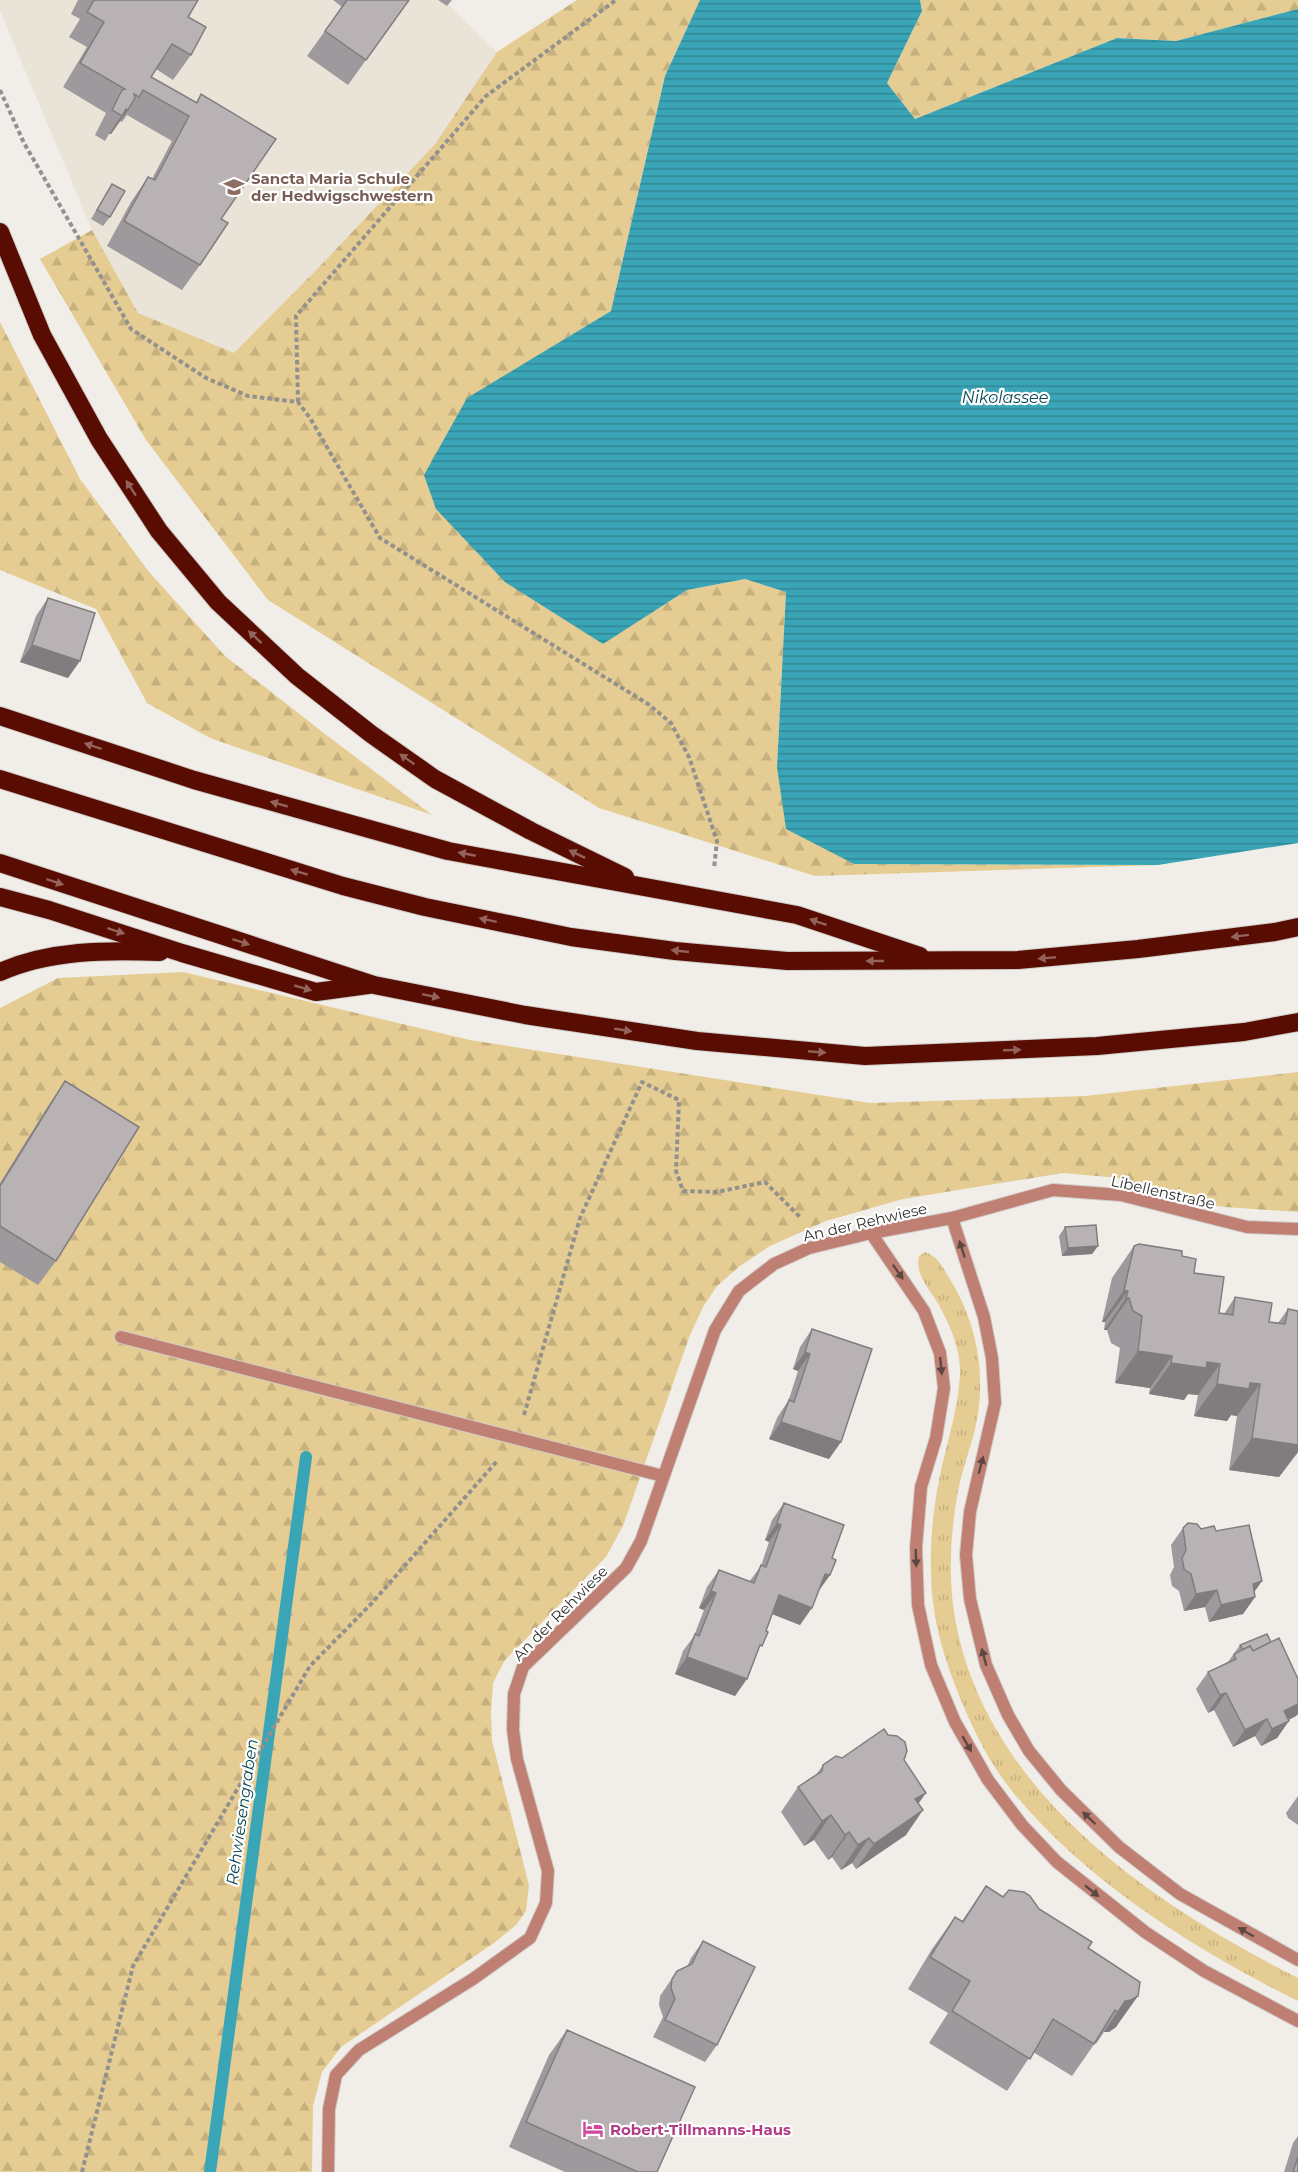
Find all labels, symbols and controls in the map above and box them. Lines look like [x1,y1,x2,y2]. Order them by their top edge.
place label: Sancta Maria Schule der Hedwigschwestern [251,169,433,205]
school or university icon: Sancta Maria Schule der Hedwigschwestern [222,175,246,199]
water label: Nikolassee [962,388,1048,407]
one-way arrow [125,479,136,496]
one-way arrow [249,630,263,644]
one-way arrow [84,741,102,751]
one-way arrow [399,753,415,765]
one-way arrow [270,798,288,808]
one-way arrow [458,849,477,858]
one-way arrow [568,849,585,858]
one-way arrow [290,867,308,876]
one-way arrow [47,877,65,887]
one-way arrow [478,915,497,924]
one-way arrow [809,917,827,926]
one-way arrow [107,927,125,937]
one-way arrow [1231,932,1250,941]
one-way arrow [232,937,250,947]
one-way arrow [671,946,690,956]
one-way arrow [1037,953,1056,963]
one-way arrow [865,956,884,966]
one-way arrow [294,984,312,993]
one-way arrow [422,992,441,1001]
one-way arrow [614,1026,633,1035]
one-way arrow [1002,1045,1021,1055]
one-way arrow [807,1047,826,1057]
street label: Libellenstraße [1109,1171,1217,1213]
street label: An der Rehwiese [801,1199,929,1245]
one-way arrow [957,1240,966,1258]
one-way arrow [892,1263,904,1279]
one-way arrow [936,1357,946,1376]
one-way arrow [977,1456,986,1474]
one-way arrow [912,1549,921,1568]
street label: An der Rehwiese [509,1562,611,1664]
one-way arrow [979,1648,988,1666]
one-way arrow [962,1736,972,1753]
water label: Rehwiesengraben [222,1738,262,1886]
one-way arrow [1082,1811,1097,1825]
one-way arrow [1084,1885,1100,1898]
one-way arrow [1237,1927,1254,1937]
hotel icon: Robert-Tillmanns-Haus [581,2117,605,2141]
place label: Robert-Tillmanns-Haus [610,2120,791,2139]

